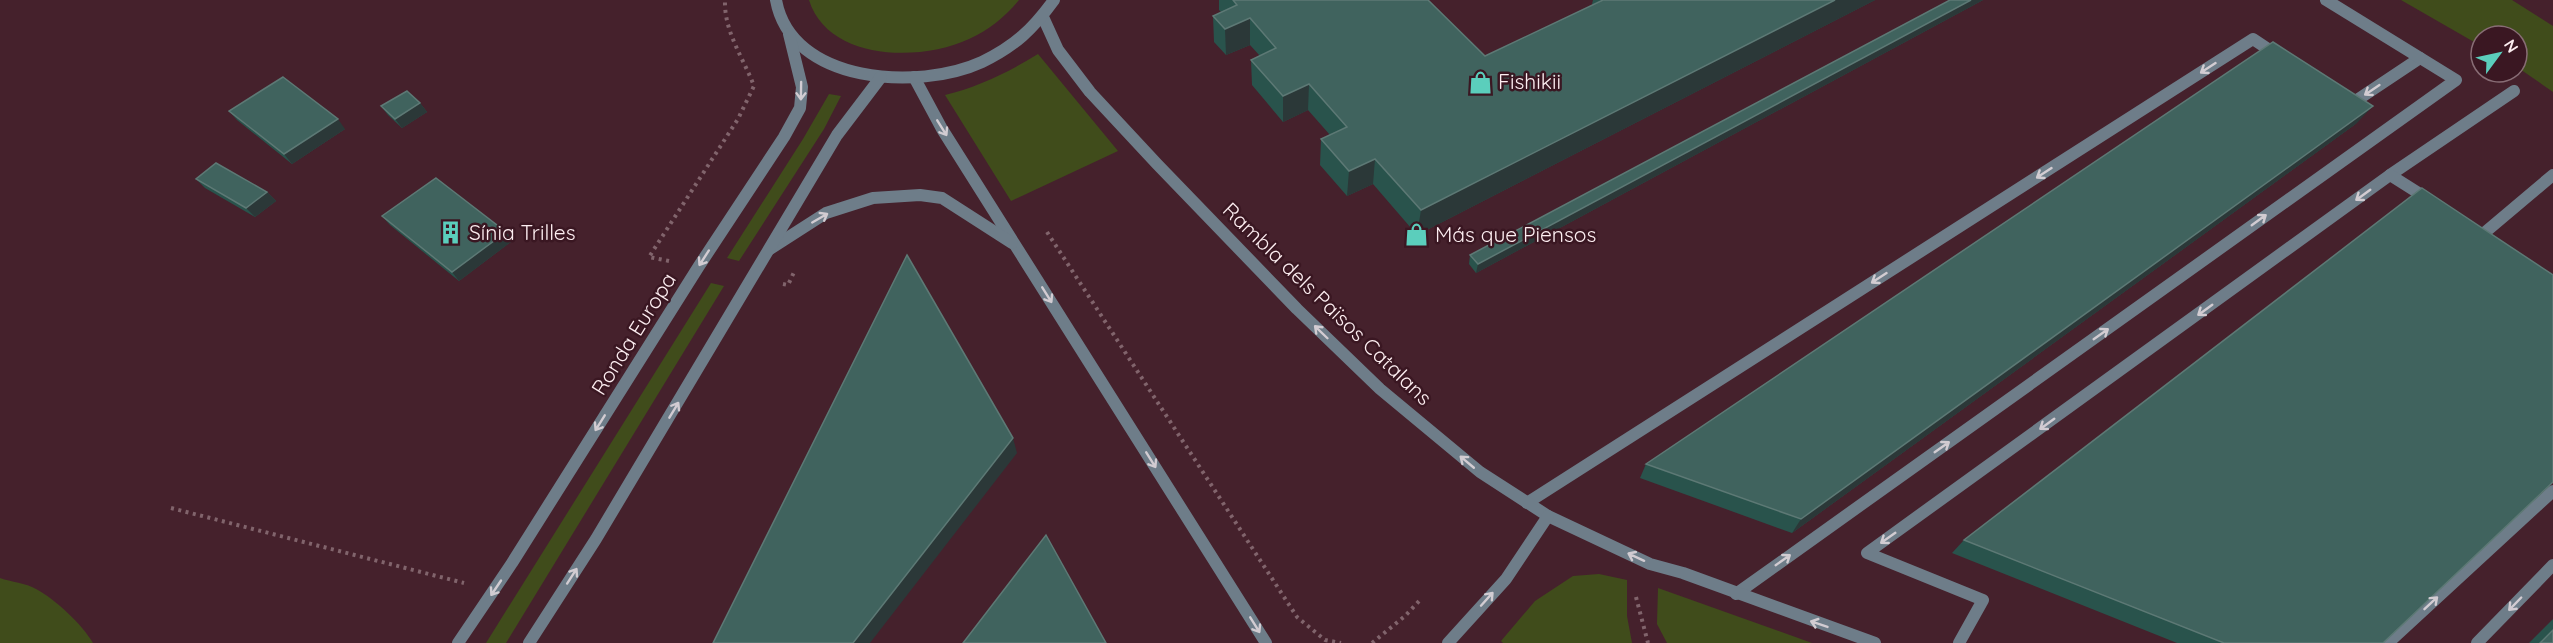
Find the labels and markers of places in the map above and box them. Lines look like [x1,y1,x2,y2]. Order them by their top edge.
place label: Fishikii [1498,68,1561,94]
shop icon: Fishikii [1467,69,1493,95]
place label: Sínia Trilles [469,219,576,245]
building icon: Sínia Trilles [438,220,464,246]
place label: Más que Piensos [1435,221,1596,247]
shop icon: Más que Piensos [1404,222,1430,248]

